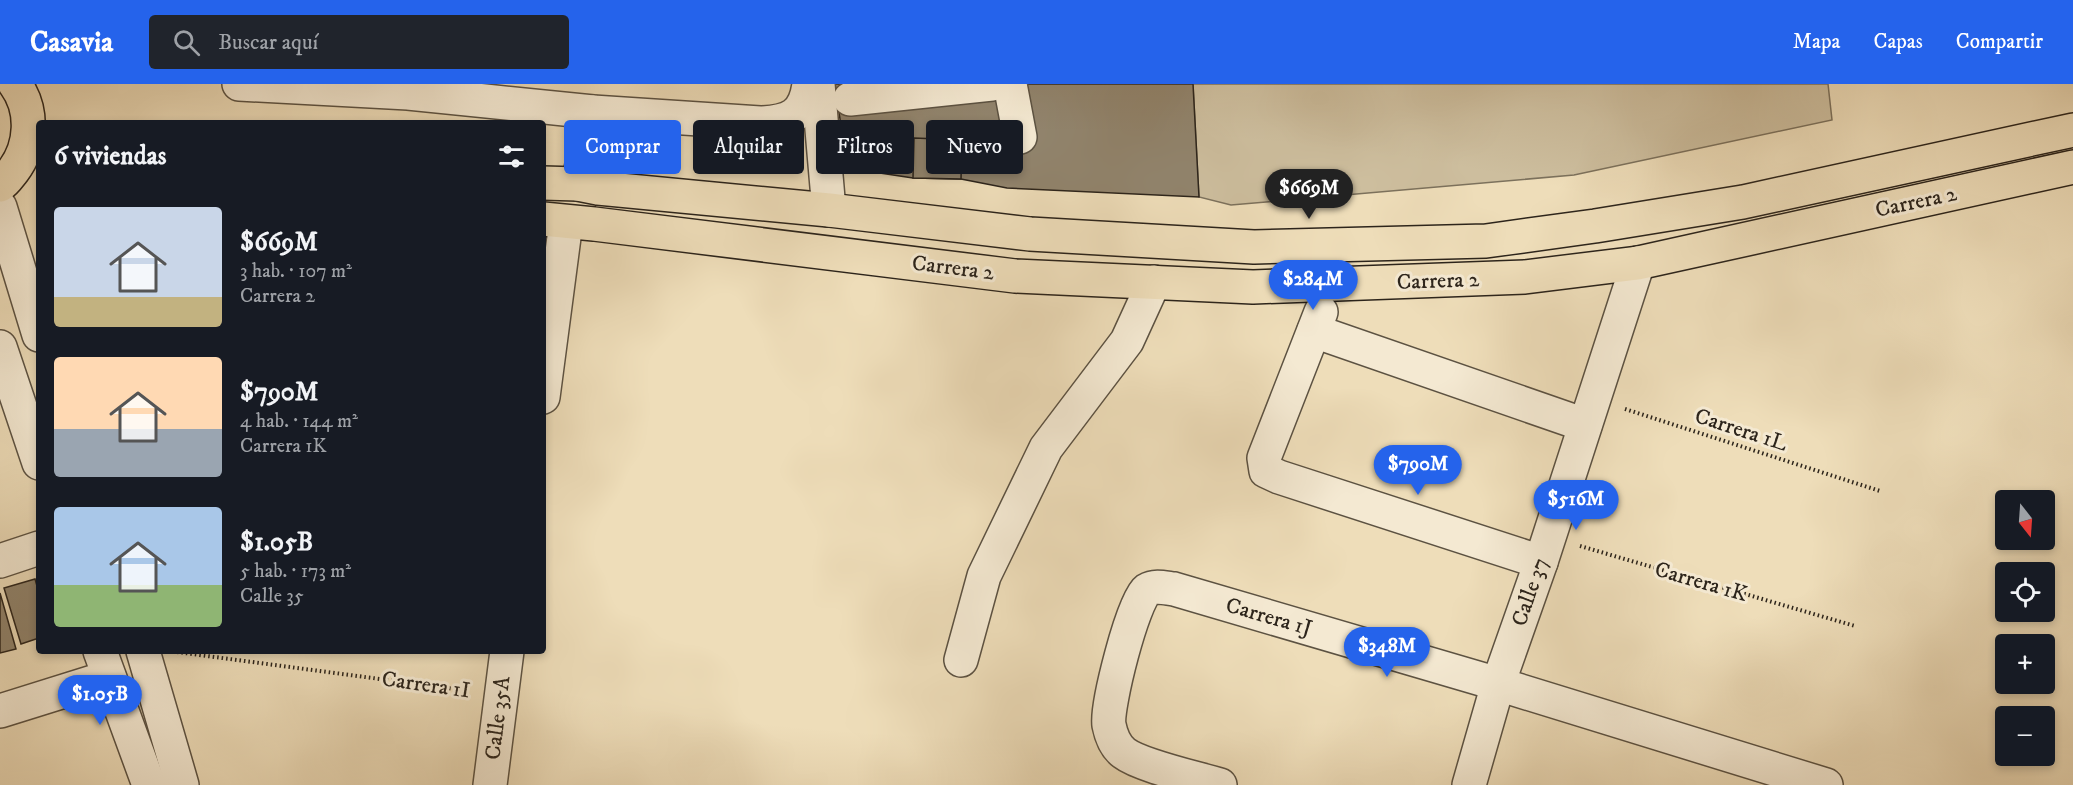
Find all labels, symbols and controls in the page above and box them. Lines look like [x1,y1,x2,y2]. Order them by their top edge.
search box [149,15,569,69]
text: Casavia [30,25,113,60]
icon: search [170,26,203,59]
text: Buscar aquí [218,29,318,56]
text: Mapa [1793,29,1840,55]
text: Capas [1873,29,1923,55]
text: Compartir [1956,29,2043,55]
chip: Comprar [564,120,681,174]
chip: Alquilar [693,120,804,174]
chip: Filtros [816,120,914,174]
chip: Nuevo [926,120,1023,174]
text: 6 viviendas [54,140,166,173]
icon: filters [495,140,528,173]
pin: $669M [1267,169,1351,220]
text: $669M [1279,176,1339,201]
street label: Carrera 2 [1873,180,1959,224]
text: $669M [240,226,318,259]
icon: home [102,231,174,303]
street label: Carrera 2 [910,250,996,286]
text: 3 hab. · 107 m² [240,259,352,284]
pin: $284M [1271,260,1355,311]
street label: Carrera 2 [1396,266,1480,296]
text: $284M [1283,267,1343,292]
text: Carrera 2 [240,284,315,309]
text: $790M [240,376,319,409]
icon: home [102,381,174,453]
street label: Carrera 1L [1691,402,1791,458]
text: 4 hab. · 144 m² [240,409,358,434]
text: Carrera 1K [240,434,327,459]
pin: $790M [1376,445,1460,496]
text: $790M [1388,452,1448,477]
pin: $516M [1534,480,1618,531]
text: $516M [1548,487,1604,512]
north arrow [1995,490,2055,550]
map controls [1995,490,2055,766]
text: $1.05B [240,526,313,559]
icon: home [102,531,174,603]
street label: Calle 37 [1506,554,1554,630]
street label: Carrera 1K [1651,556,1751,608]
text: 5 hab. · 173 m² [240,559,351,584]
button: locate [1995,562,2055,622]
text: Calle 35 [240,584,304,609]
street label: Carrera 1J [1223,592,1315,642]
pin: $348M [1345,627,1429,678]
text: $348M [1358,634,1416,659]
button: + [1995,634,2055,694]
street label: Carrera 1I [380,665,472,705]
street label: Calle 35A [479,674,517,761]
pin: $1.05B [51,675,149,726]
text: $1.05B [72,682,128,707]
button: − [1995,706,2055,766]

